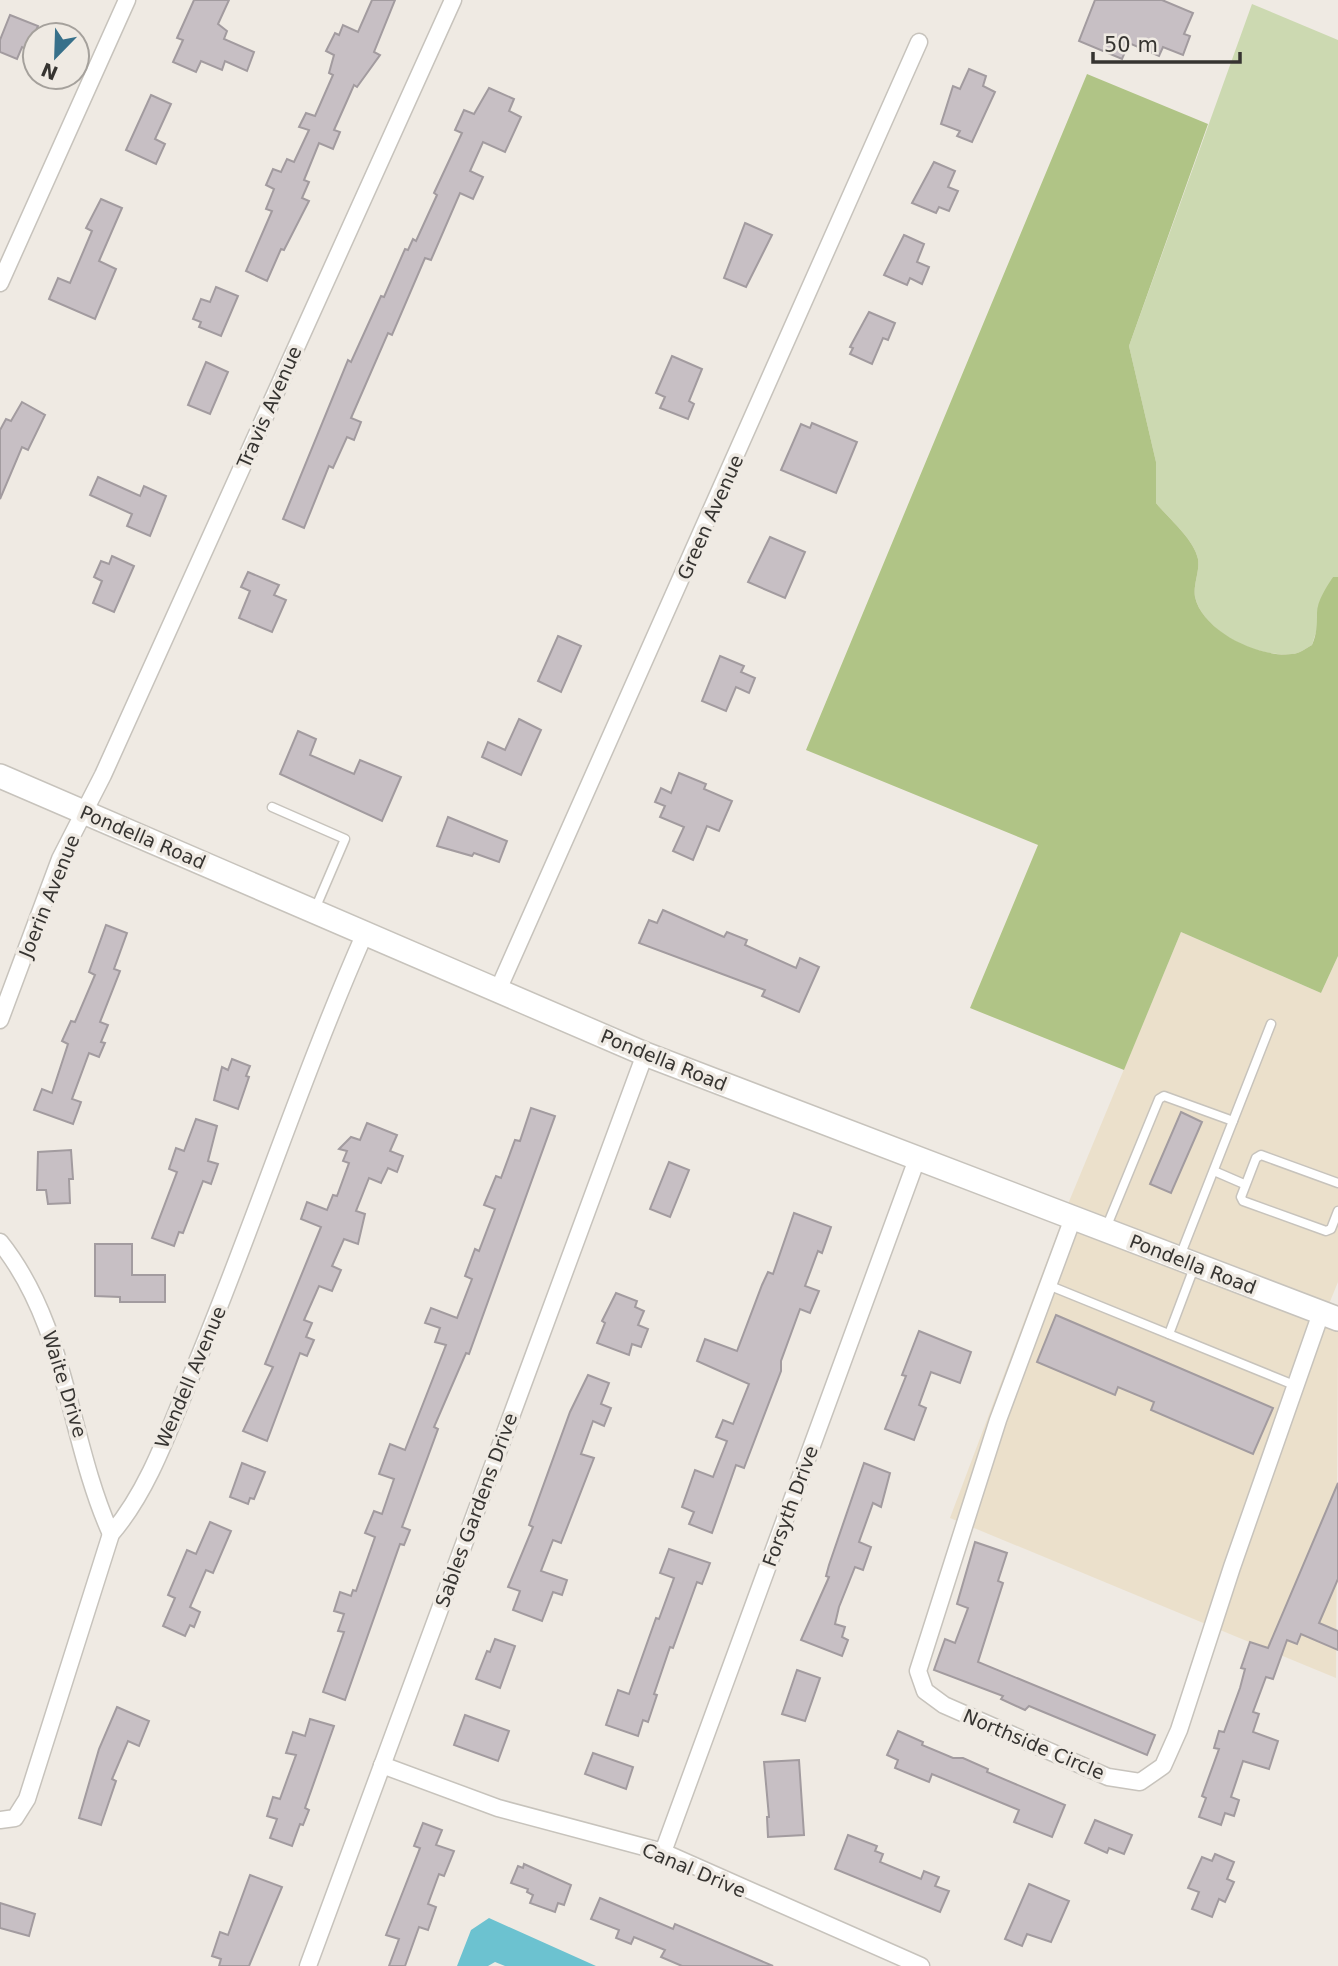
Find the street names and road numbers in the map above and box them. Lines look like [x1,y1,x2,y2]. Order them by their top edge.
street label: Travis Avenue [232,343,306,472]
street label: Green Avenue [673,451,747,583]
street label: Pondella Road [77,801,209,873]
street label: Joerin Avenue [14,831,84,962]
street label: Pondella Road [598,1025,730,1095]
street label: Pondella Road [1126,1230,1260,1298]
street label: Wendell Avenue [150,1303,230,1451]
street label: Waite Drive [38,1328,92,1440]
street label: Sables Gardens Drive [431,1410,521,1610]
street label: Forsyth Drive [758,1443,822,1569]
street label: Northside Circle [960,1704,1108,1784]
street label: Canal Drive [639,1838,749,1902]

